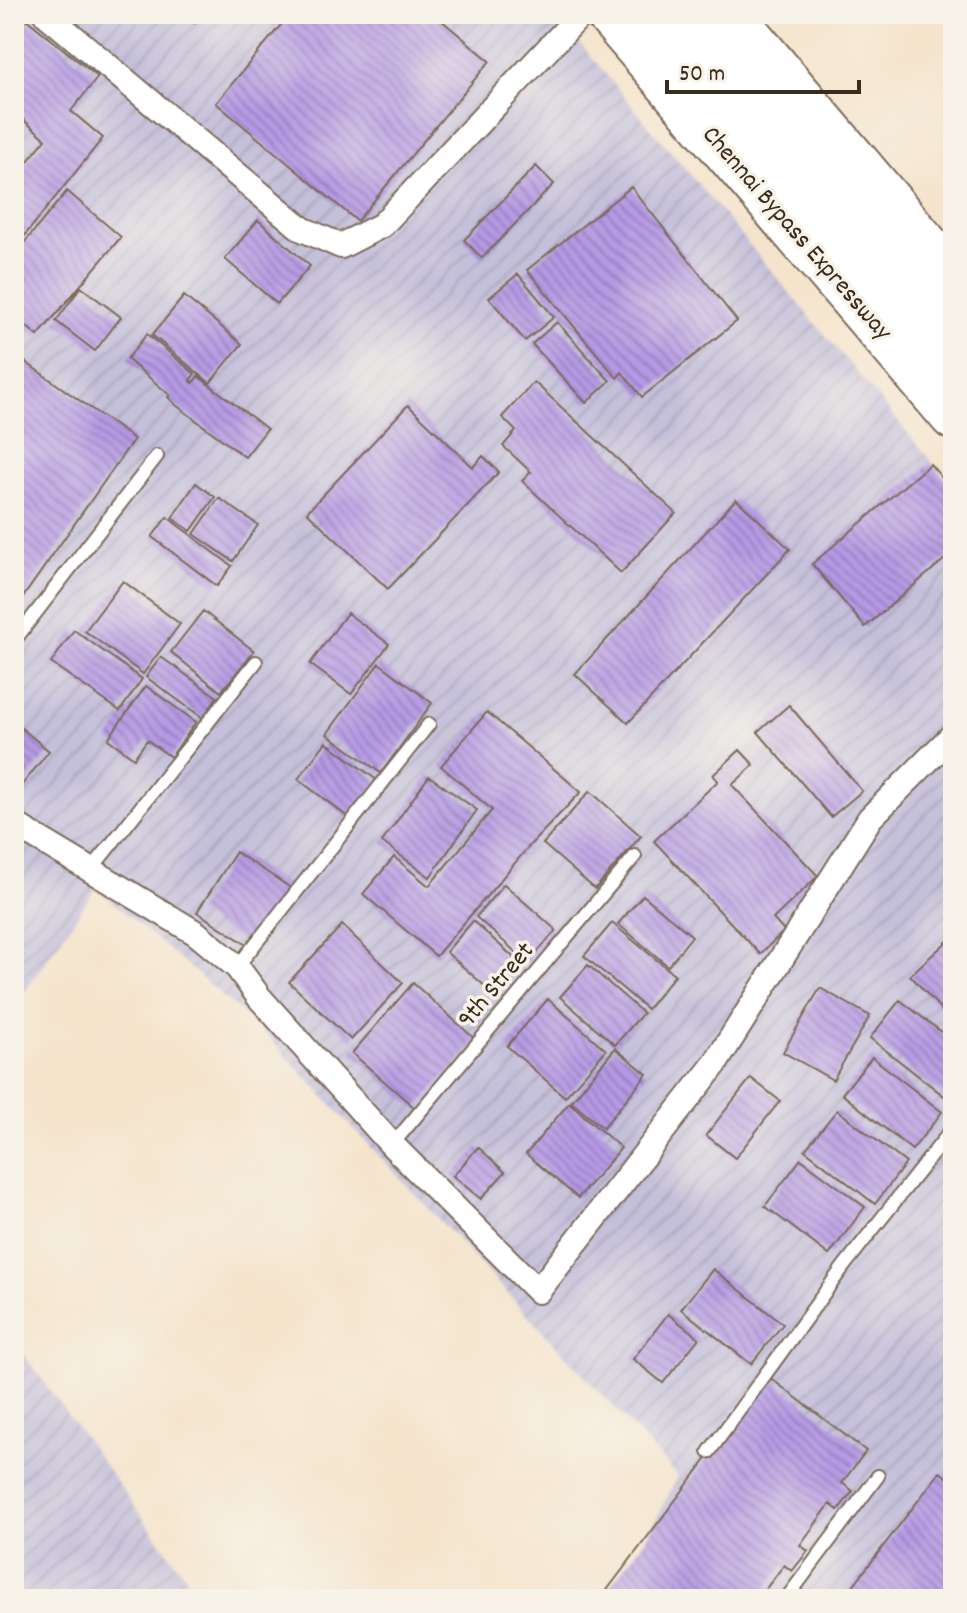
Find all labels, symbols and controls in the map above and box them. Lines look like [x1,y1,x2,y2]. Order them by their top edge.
scale bar [667,44,859,94]
text: 50 m [679,58,725,92]
street label: Chennai Bypass Expressway [692,119,900,350]
street label: 9th Street [450,935,544,1037]

